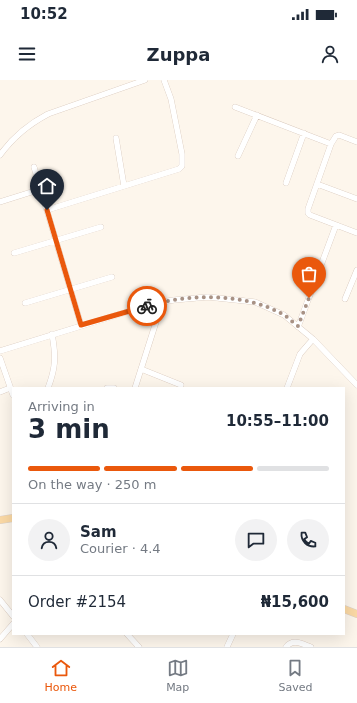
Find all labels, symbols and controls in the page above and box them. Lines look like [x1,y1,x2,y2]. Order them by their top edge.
text: 10:52 [20,5,68,23]
icon: menu [16,43,38,65]
icon: person [319,43,341,65]
text: Zuppa [147,44,210,65]
pin [30,169,64,210]
icon: home [36,175,58,197]
pin [292,257,326,298]
icon: bag [298,263,320,285]
courier [127,286,167,326]
icon: bike [136,295,158,317]
text: Arriving in [28,399,95,414]
text: 10:55–11:00 [226,412,329,430]
text: 3 min [28,414,110,444]
text: On the way · 250 m [28,477,156,492]
button: person [28,519,70,561]
button: chat [235,519,277,561]
button: phone [287,519,329,561]
text: Sam [80,523,117,541]
text: Courier · 4.4 [80,541,161,556]
text: Order #2154 [28,593,126,611]
text: ₦15,600 [261,593,329,611]
tab: Home [45,657,77,694]
tab: Map [166,657,189,694]
tab: Saved [278,657,312,694]

